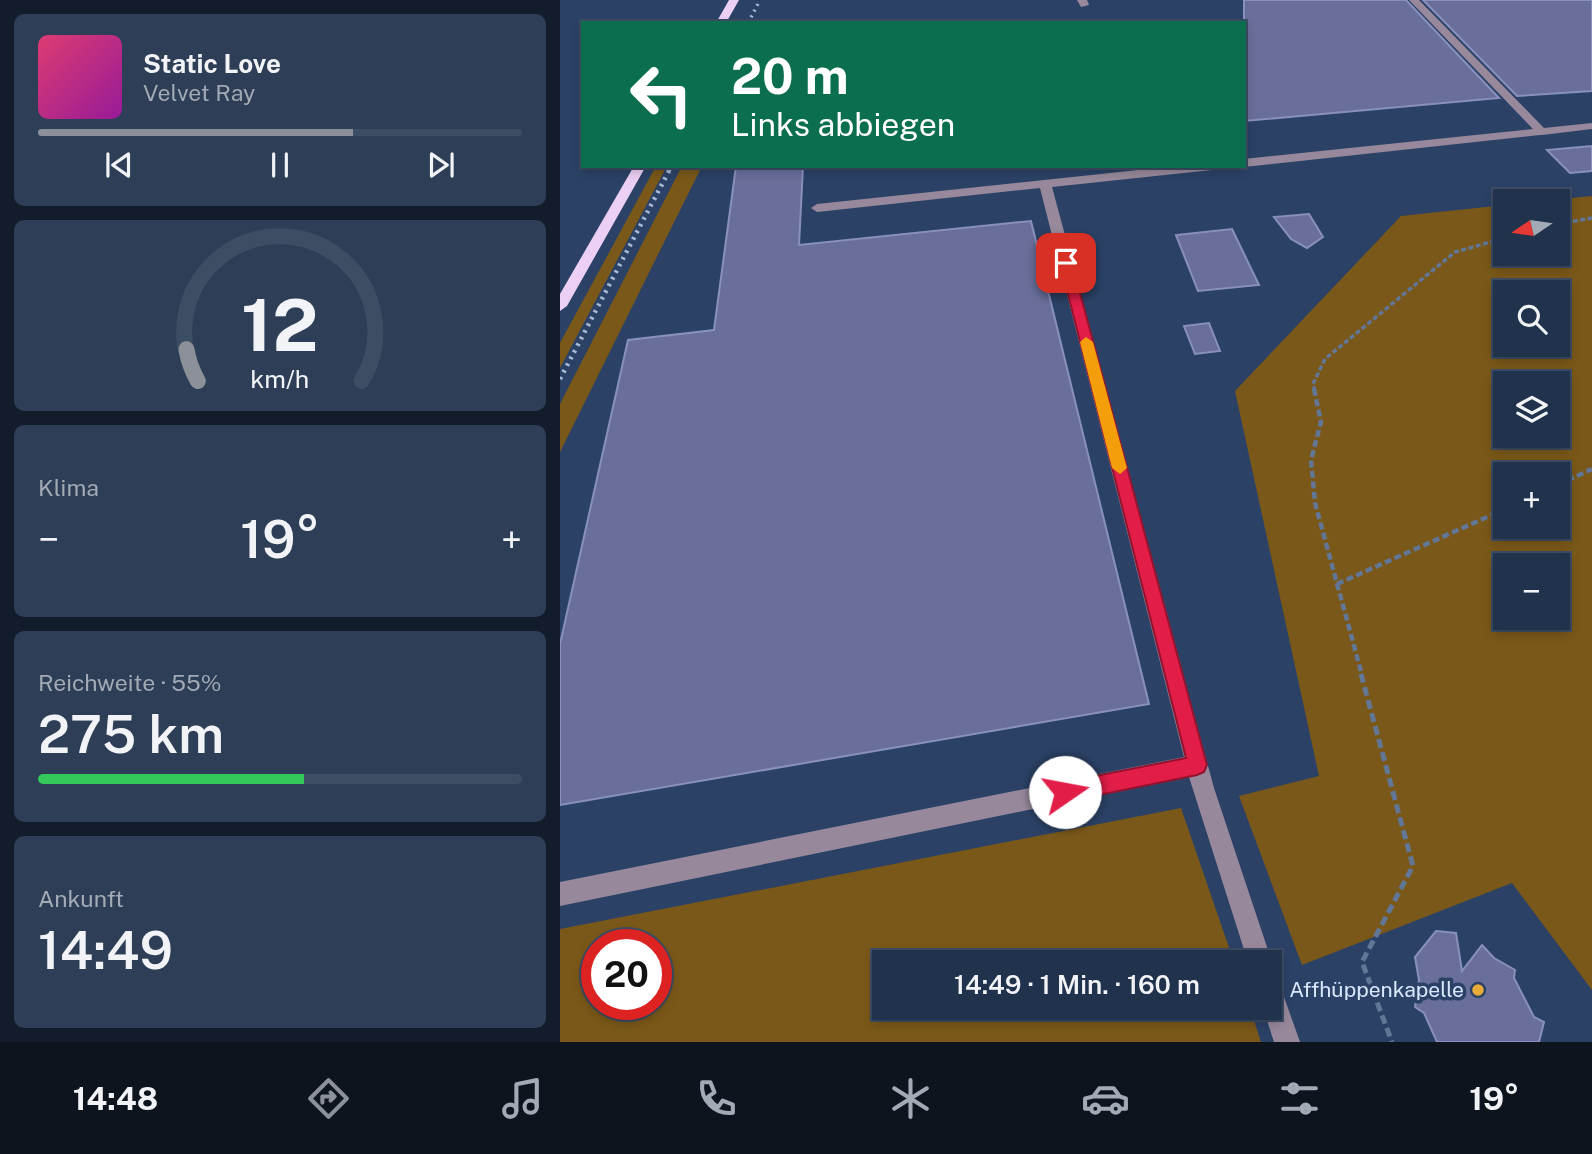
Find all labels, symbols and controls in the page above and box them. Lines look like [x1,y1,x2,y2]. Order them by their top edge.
text: 20 m [731,47,849,105]
text: Static Love [143,48,281,79]
icon: left [616,49,707,140]
text: Velvet Ray [143,79,255,106]
text: Links abbiegen [731,106,955,143]
icon: previous [100,146,138,184]
icon: pause [261,146,299,184]
icon: next [422,146,460,184]
north arrow [1493,189,1570,266]
map controls [1493,189,1570,630]
pin [1036,233,1096,293]
icon: arrive [1047,244,1085,282]
button: search [1493,280,1570,357]
text: 12 [241,283,319,368]
text: km/h [251,364,309,394]
button: layers [1493,371,1570,448]
button: + [1493,462,1570,539]
text: Klima [38,474,99,501]
text: 19° [240,509,320,570]
text: − [38,517,59,562]
text: + [501,517,522,562]
button: − [1493,553,1570,630]
text: Reichweite · 55% [38,669,222,696]
text: 275 km [38,704,224,765]
position arrow [1028,755,1102,829]
text: Ankunft [38,885,124,912]
text: 14:49 [38,920,173,981]
speed limit sign: 20 [581,929,672,1020]
text: 14:49 · 1 Min. · 160 m [954,969,1200,1000]
place label: Affhüppenkapelle [1289,977,1464,1002]
marker: Affhüppenkapelle [1470,982,1486,998]
icon: directions [304,1074,353,1123]
icon: music [498,1074,547,1123]
icon: phone [692,1074,741,1123]
icon: climate [886,1074,935,1123]
icon: car [1081,1074,1130,1123]
icon: filters [1275,1074,1324,1123]
text: 14:48 [73,1080,158,1117]
text: 19° [1469,1080,1519,1117]

